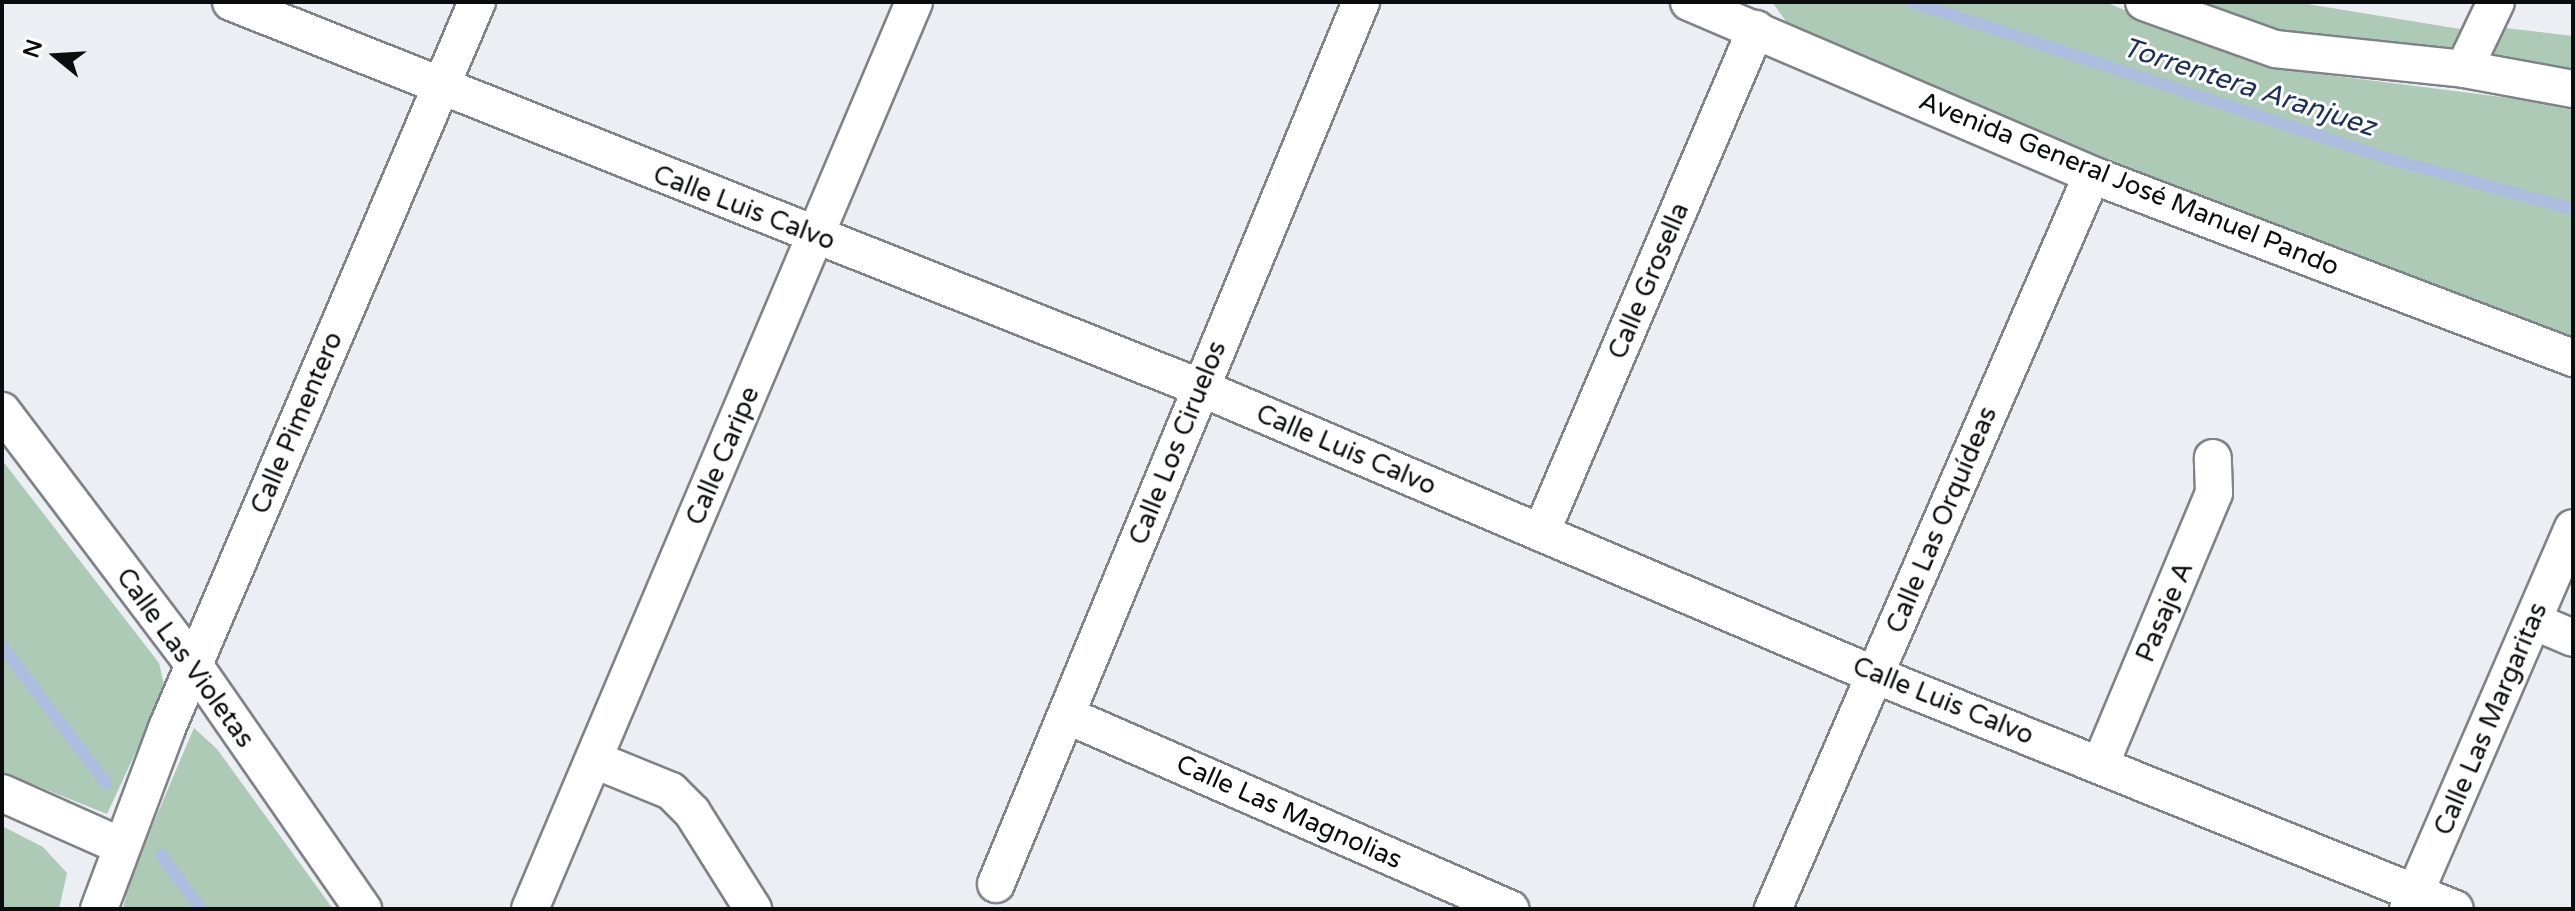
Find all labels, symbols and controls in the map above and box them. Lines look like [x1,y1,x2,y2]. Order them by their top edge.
north arrow [16,16,96,96]
water label: Torrentera Aranjuez [2118,30,2380,144]
text: N [18,36,48,61]
street label: Avenida General José Manuel Pando [1914,85,2344,283]
street label: Calle Luis Calvo [649,159,839,257]
street label: Calle Grosella [1602,198,1696,364]
street label: Calle Pimentero [245,327,349,519]
street label: Calle Los Ciruelos [1123,337,1233,549]
street label: Calle Caripe [680,382,766,530]
street label: Calle Luis Calvo [1251,398,1441,502]
street label: Calle Las Orquídeas [1880,402,2004,638]
street label: Pasaje A [2130,557,2200,667]
street label: Calle Las Violetas [109,562,261,754]
street label: Calle Las Margaritas [2428,598,2554,840]
street label: Calle Luis Calvo [1848,651,2038,751]
street label: Calle Las Magnolias [1171,748,1407,876]

